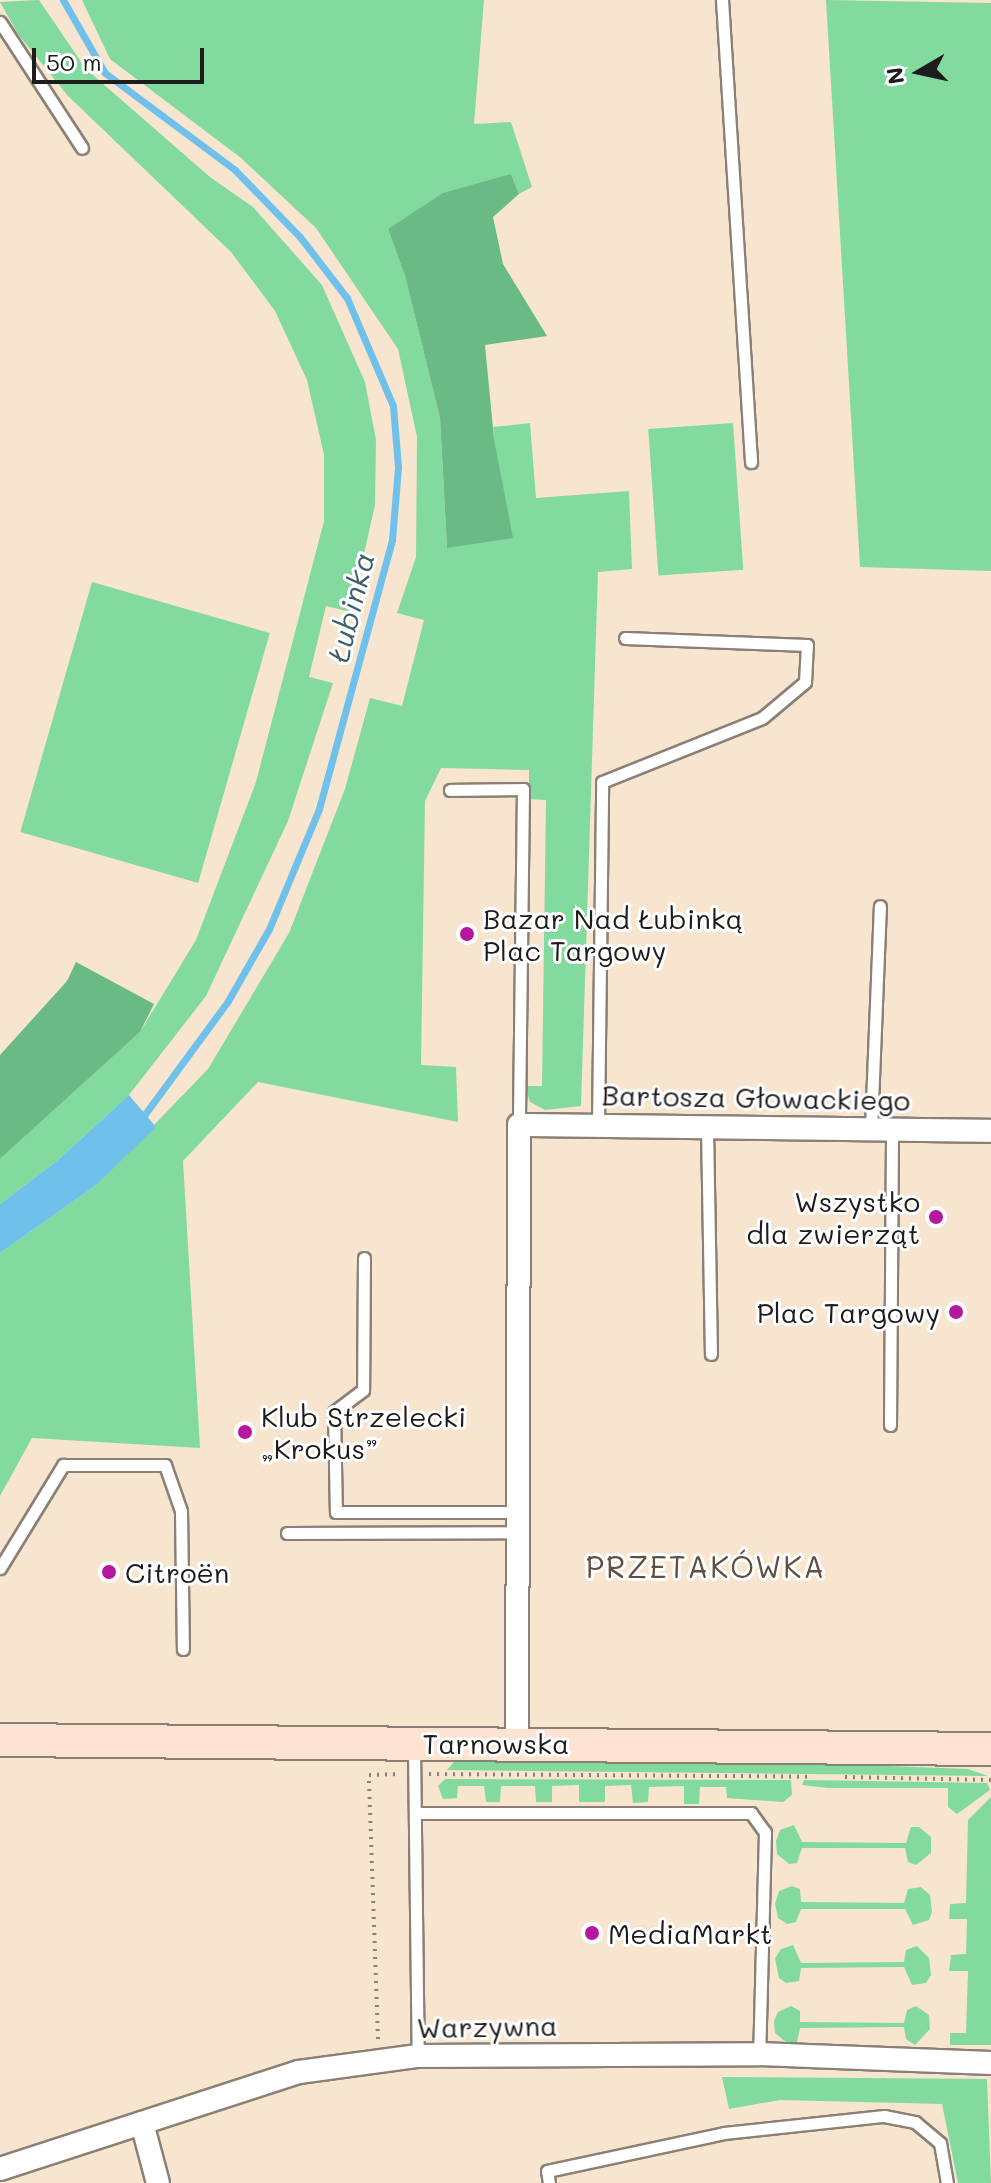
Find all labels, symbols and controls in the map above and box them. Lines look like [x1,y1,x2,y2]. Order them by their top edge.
scale bar [36,32,208,82]
north arrow [879,32,959,112]
text: 50 m [46,46,102,77]
text: N [879,65,910,86]
water label: Łubinka [319,548,381,666]
place label: Bazar Nad Łubinką Plac Targowy [483,901,743,967]
marker: Bazar Nad Łubinką Plac Targowy [458,925,476,943]
street label: Bartosza Głowackiego [601,1078,911,1116]
place label: Wszystko dla zwierząt [746,1184,920,1250]
marker: Wszystko dla zwierząt [927,1208,945,1226]
place label: Plac Targowy [757,1295,940,1329]
marker: Plac Targowy [947,1303,965,1321]
place label: Klub Strzelecki „Krokus” [261,1399,466,1465]
marker: Klub Strzelecki „Krokus” [236,1423,254,1441]
district label: PRZETAKÓWKA [586,1548,826,1584]
place label: Citroën [125,1555,229,1589]
marker: Citroën [100,1563,118,1581]
street label: Tarnowska [423,1726,569,1760]
place label: MediaMarkt [608,1916,772,1950]
marker: MediaMarkt [583,1924,601,1942]
street label: Warzywna [416,2008,558,2044]

